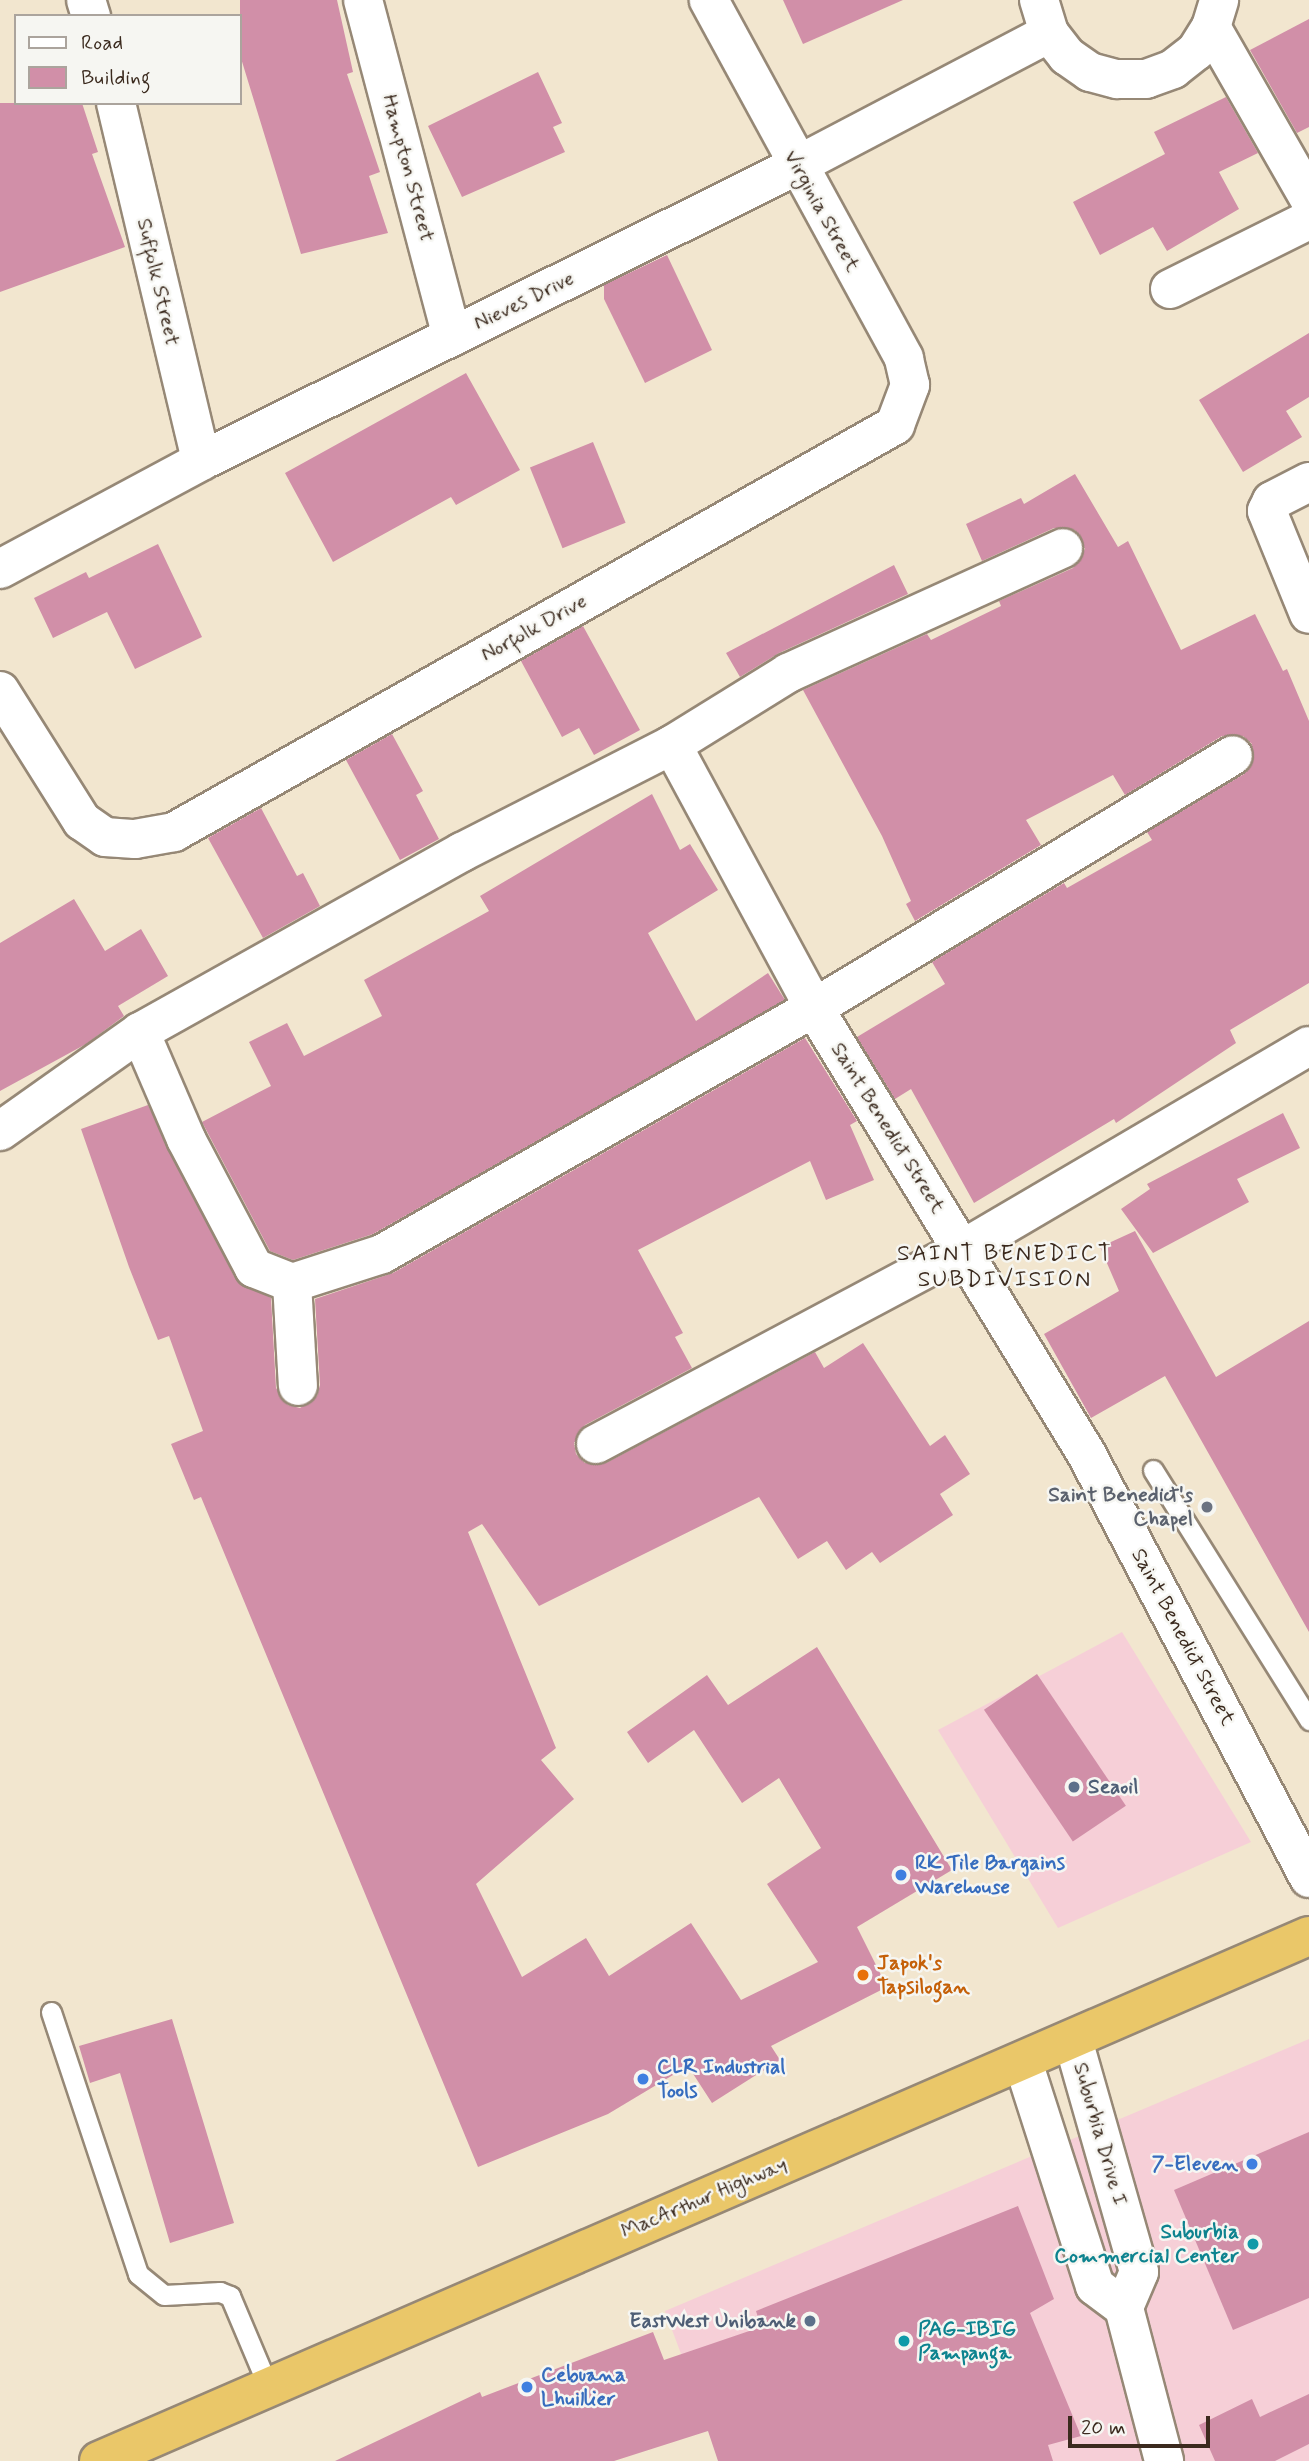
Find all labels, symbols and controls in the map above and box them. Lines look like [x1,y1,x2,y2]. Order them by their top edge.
legend [14,14,242,105]
text: Road [81,29,123,57]
text: Building [81,64,151,92]
street label: Hampton Street [376,92,440,244]
street label: Virginia Street [778,146,866,276]
street label: Suffolk Street [131,216,185,348]
street label: Nieves Drive [470,266,578,336]
street label: Norfolk Drive [477,589,591,667]
street label: Saint Benedict Street [825,1038,951,1218]
district label: SAINT BENEDICT SUBDIVISION [897,1240,1113,1294]
place label: Saint Benedict's Chapel [1048,1482,1193,1532]
marker: Saint Benedict's Chapel [1199,1499,1215,1515]
street label: Saint Benedict Street [1126,1544,1240,1730]
place label: Seaoil [1088,1774,1139,1800]
marker: Seaoil [1066,1779,1082,1795]
place label: RK Tile Bargains Warehouse [915,1850,1061,1900]
marker: RK Tile Bargains Warehouse [893,1867,909,1883]
place label: Japok's Tapsilogan [877,1950,970,2000]
marker: Japok's Tapsilogan [855,1967,871,1983]
place label: CLR Industrial Tools [657,2054,785,2104]
street label: Suburbia Drive I [1068,2060,1132,2208]
marker: CLR Industrial Tools [635,2071,651,2087]
place label: 7-Eleven [1152,2151,1238,2177]
street label: MacArthur Highway [617,2152,791,2244]
marker: 7-Eleven [1244,2156,1260,2172]
place label: Suburbia Commercial Center [1053,2219,1239,2269]
marker: Suburbia Commercial Center [1245,2236,1261,2252]
place label: EastWest Unibank [629,2308,796,2334]
marker: EastWest Unibank [802,2313,818,2329]
place label: PAG-IBIG Pampanga [918,2316,1016,2366]
marker: PAG-IBIG Pampanga [896,2333,912,2349]
place label: Cebuana Lhuillier [541,2362,626,2412]
marker: Cebuana Lhuillier [519,2379,535,2395]
scale bar [1071,2402,1213,2446]
text: 20 m [1081,2414,1126,2442]

